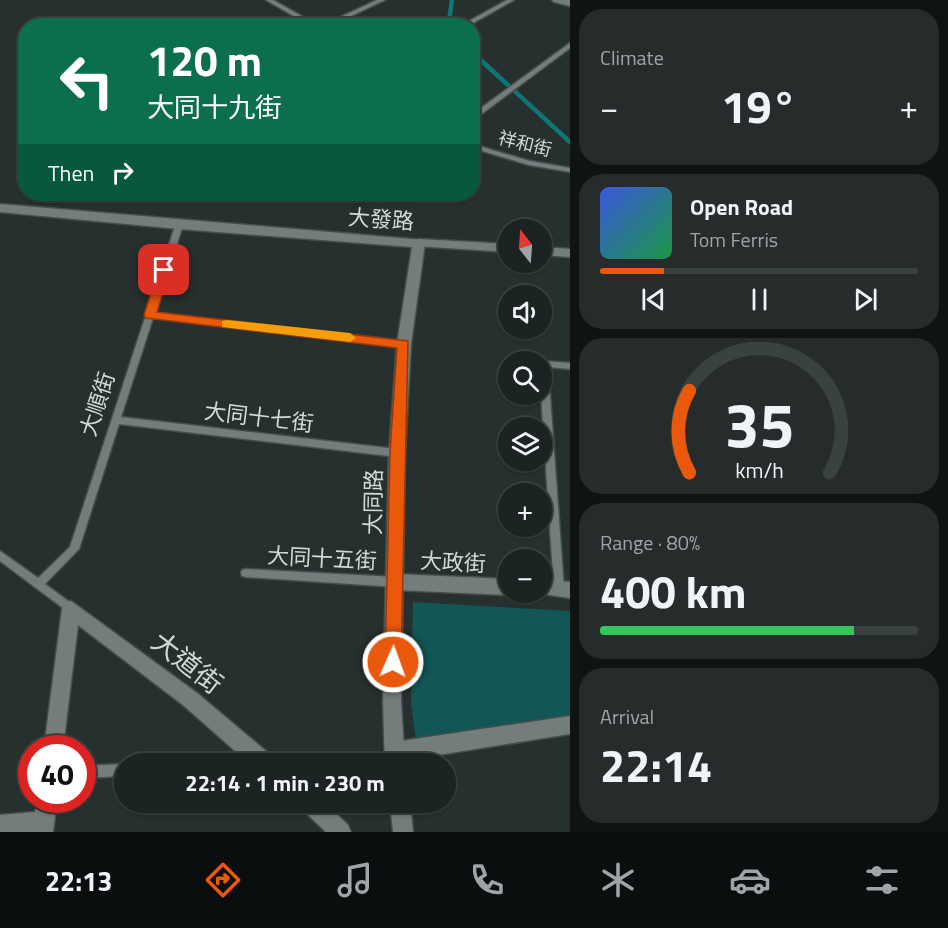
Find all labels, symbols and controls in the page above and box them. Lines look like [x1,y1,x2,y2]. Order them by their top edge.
text: 120 m [147,28,262,92]
icon: left [48,42,126,120]
text: Climate [600,42,664,73]
text: 19° [721,72,797,140]
text: − [600,82,618,132]
text: + [900,82,918,132]
text: 大同十九街 [147,86,282,127]
street label: 祥和街 [496,124,555,163]
text: Then [48,156,94,190]
icon: right [106,156,139,189]
text: Open Road [690,190,793,224]
street label: 大發路 [347,200,415,238]
north arrow [498,219,552,273]
map controls [498,219,552,603]
text: Tom Ferris [690,224,778,255]
pin [138,244,189,295]
icon: arrive [147,253,180,286]
icon: previous [637,283,670,316]
icon: pause [743,283,776,316]
icon: next [849,283,882,316]
button: sound [498,285,552,339]
button: search [498,351,552,405]
street label: 大順街 [71,367,123,441]
text: 35 [724,376,794,471]
street label: 大同十七街 [202,393,316,441]
button: layers [498,417,552,471]
text: km/h [735,454,783,486]
street label: 大同路 [355,469,391,535]
button: + [498,483,552,537]
text: Range · 80% [600,527,700,558]
street label: 大同十五街 [266,538,378,578]
street label: 大政街 [419,543,487,581]
button: − [498,549,552,603]
text: 400 km [600,557,746,625]
street label: 大道街 [143,621,232,703]
position arrow [361,630,425,694]
text: Arrival [600,701,654,732]
text: 22:14 [600,731,712,799]
speed limit sign: 40 [18,735,96,813]
text: 22:14 · 1 min · 230 m [185,766,385,800]
icon: directions [202,859,244,901]
icon: music [334,859,376,901]
icon: phone [466,859,508,901]
icon: climate [597,859,639,901]
icon: car [729,859,771,901]
icon: filters [861,859,903,901]
text: 22:13 [45,860,112,901]

